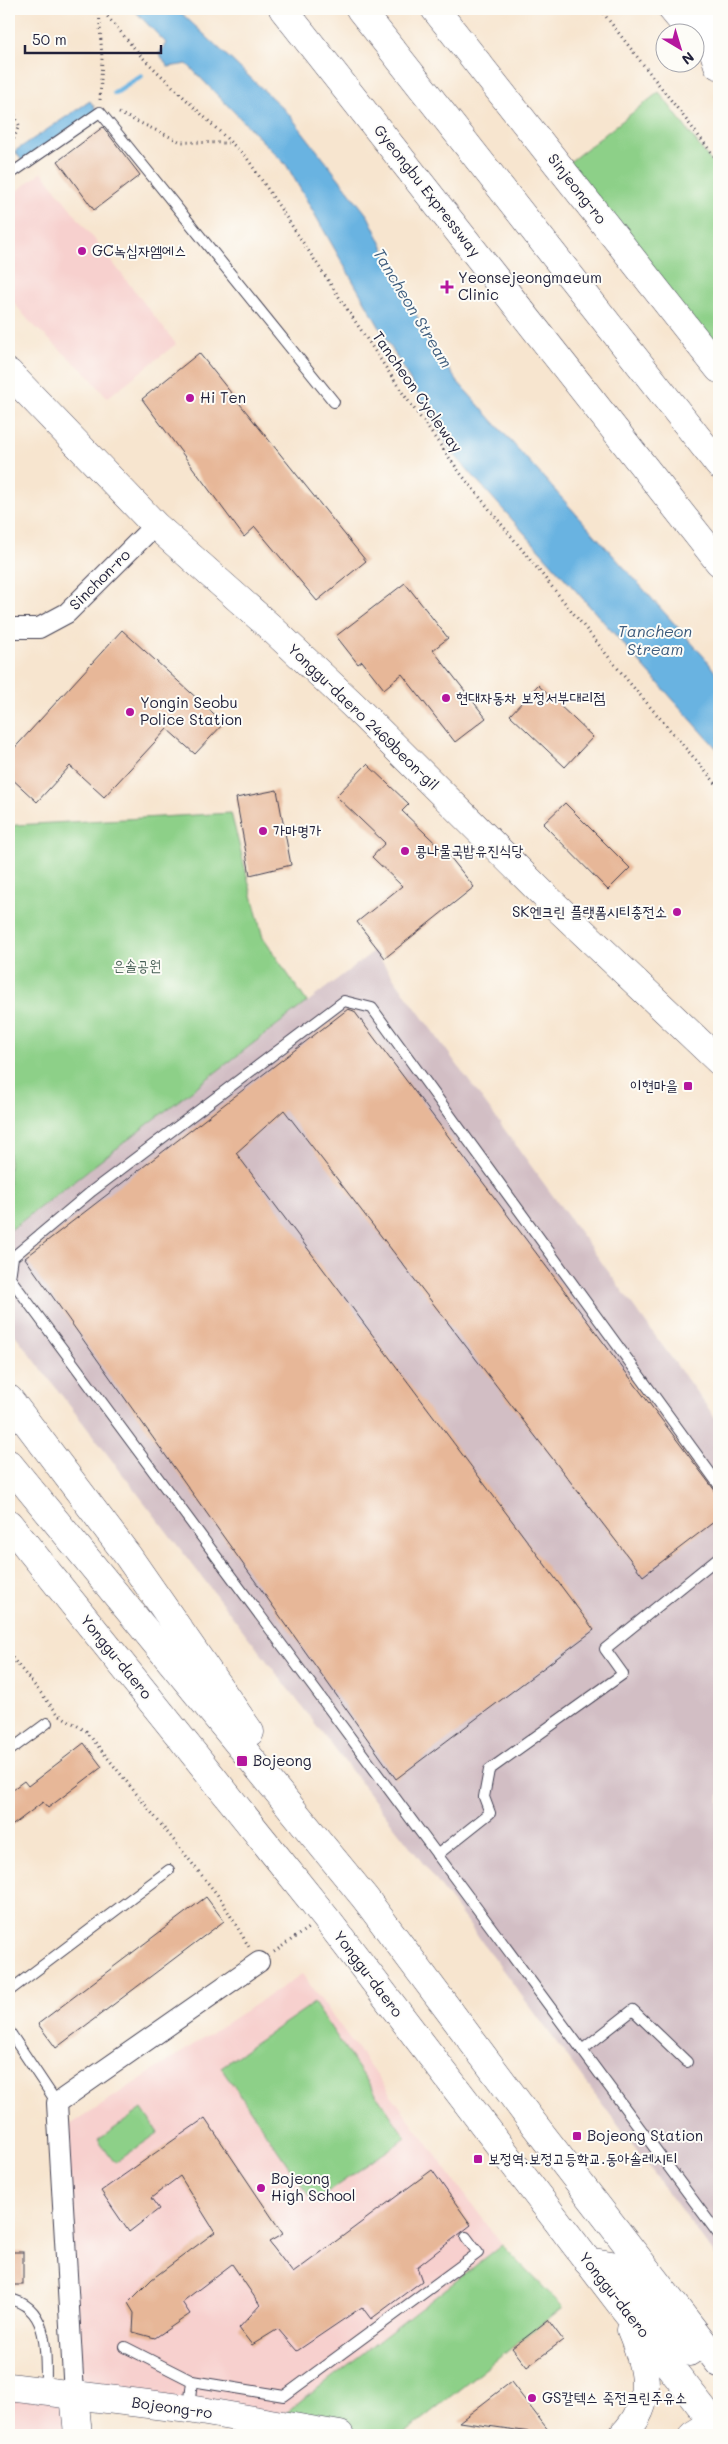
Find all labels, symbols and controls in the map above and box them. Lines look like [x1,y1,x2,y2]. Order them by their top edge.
scale bar [25,22,161,54]
north arrow [656,22,706,72]
text: 50 m [32,29,67,49]
text: N [678,48,698,69]
street label: Gyeongbu Expressway [370,120,486,261]
street label: Sinjeong-ro [544,149,612,228]
place label: GC녹십자엠에스 [92,240,186,260]
water label: Tancheon Stream [369,244,458,372]
marker: GC녹십자엠에스 [76,245,88,257]
place label: Yeonsejeongmaeum Clinic [458,267,602,304]
marker: Yeonsejeongmaeum Clinic [440,280,454,294]
street label: Tancheon Cycleway [368,327,467,456]
place label: Hi Ten [200,387,246,407]
marker: Hi Ten [184,392,196,404]
street label: Sinchon-ro [64,544,134,614]
water label: Tancheon Stream [618,620,692,659]
street label: Yonggu-daero 2469beon-gil [284,639,444,794]
place label: 현대자동차 보정서부대리점 [456,687,606,707]
place label: Yongin Seobu Police Station [140,692,242,729]
marker: 현대자동차 보정서부대리점 [440,692,452,704]
marker: Yongin Seobu Police Station [124,706,136,718]
place label: 가마명가 [273,820,321,840]
marker: 가마명가 [257,825,269,837]
place label: 콩나물국밥유진식당 [415,840,524,860]
marker: 콩나물국밥유진식당 [399,845,411,857]
place label: SK엔크린 플랫폼시티충전소 [512,901,667,921]
marker: SK엔크린 플랫폼시티충전소 [671,906,683,918]
park label: 은솔공원 [113,955,161,975]
place label: 이현마을 [630,1075,678,1095]
marker: 이현마을 [682,1080,694,1092]
street label: Yonggu-daero [76,1610,157,1703]
place label: Bojeong [253,1750,312,1770]
marker: Bojeong [235,1754,249,1768]
street label: Yonggu-daero [330,1926,408,2021]
place label: Bojeong Station [587,2125,703,2145]
marker: Bojeong Station [571,2130,583,2142]
place label: 보정역.보정고등학교.동아솔레시티 [488,2148,678,2168]
marker: 보정역.보정고등학교.동아솔레시티 [472,2153,484,2165]
place label: Bojeong High School [271,2168,356,2205]
marker: Bojeong High School [255,2182,267,2194]
street label: Yonggu-daero [575,2247,655,2341]
place label: GS칼텍스 죽전크린주유소 [542,2387,687,2407]
street label: Bojeong-ro [131,2391,214,2423]
marker: GS칼텍스 죽전크린주유소 [526,2392,538,2404]

